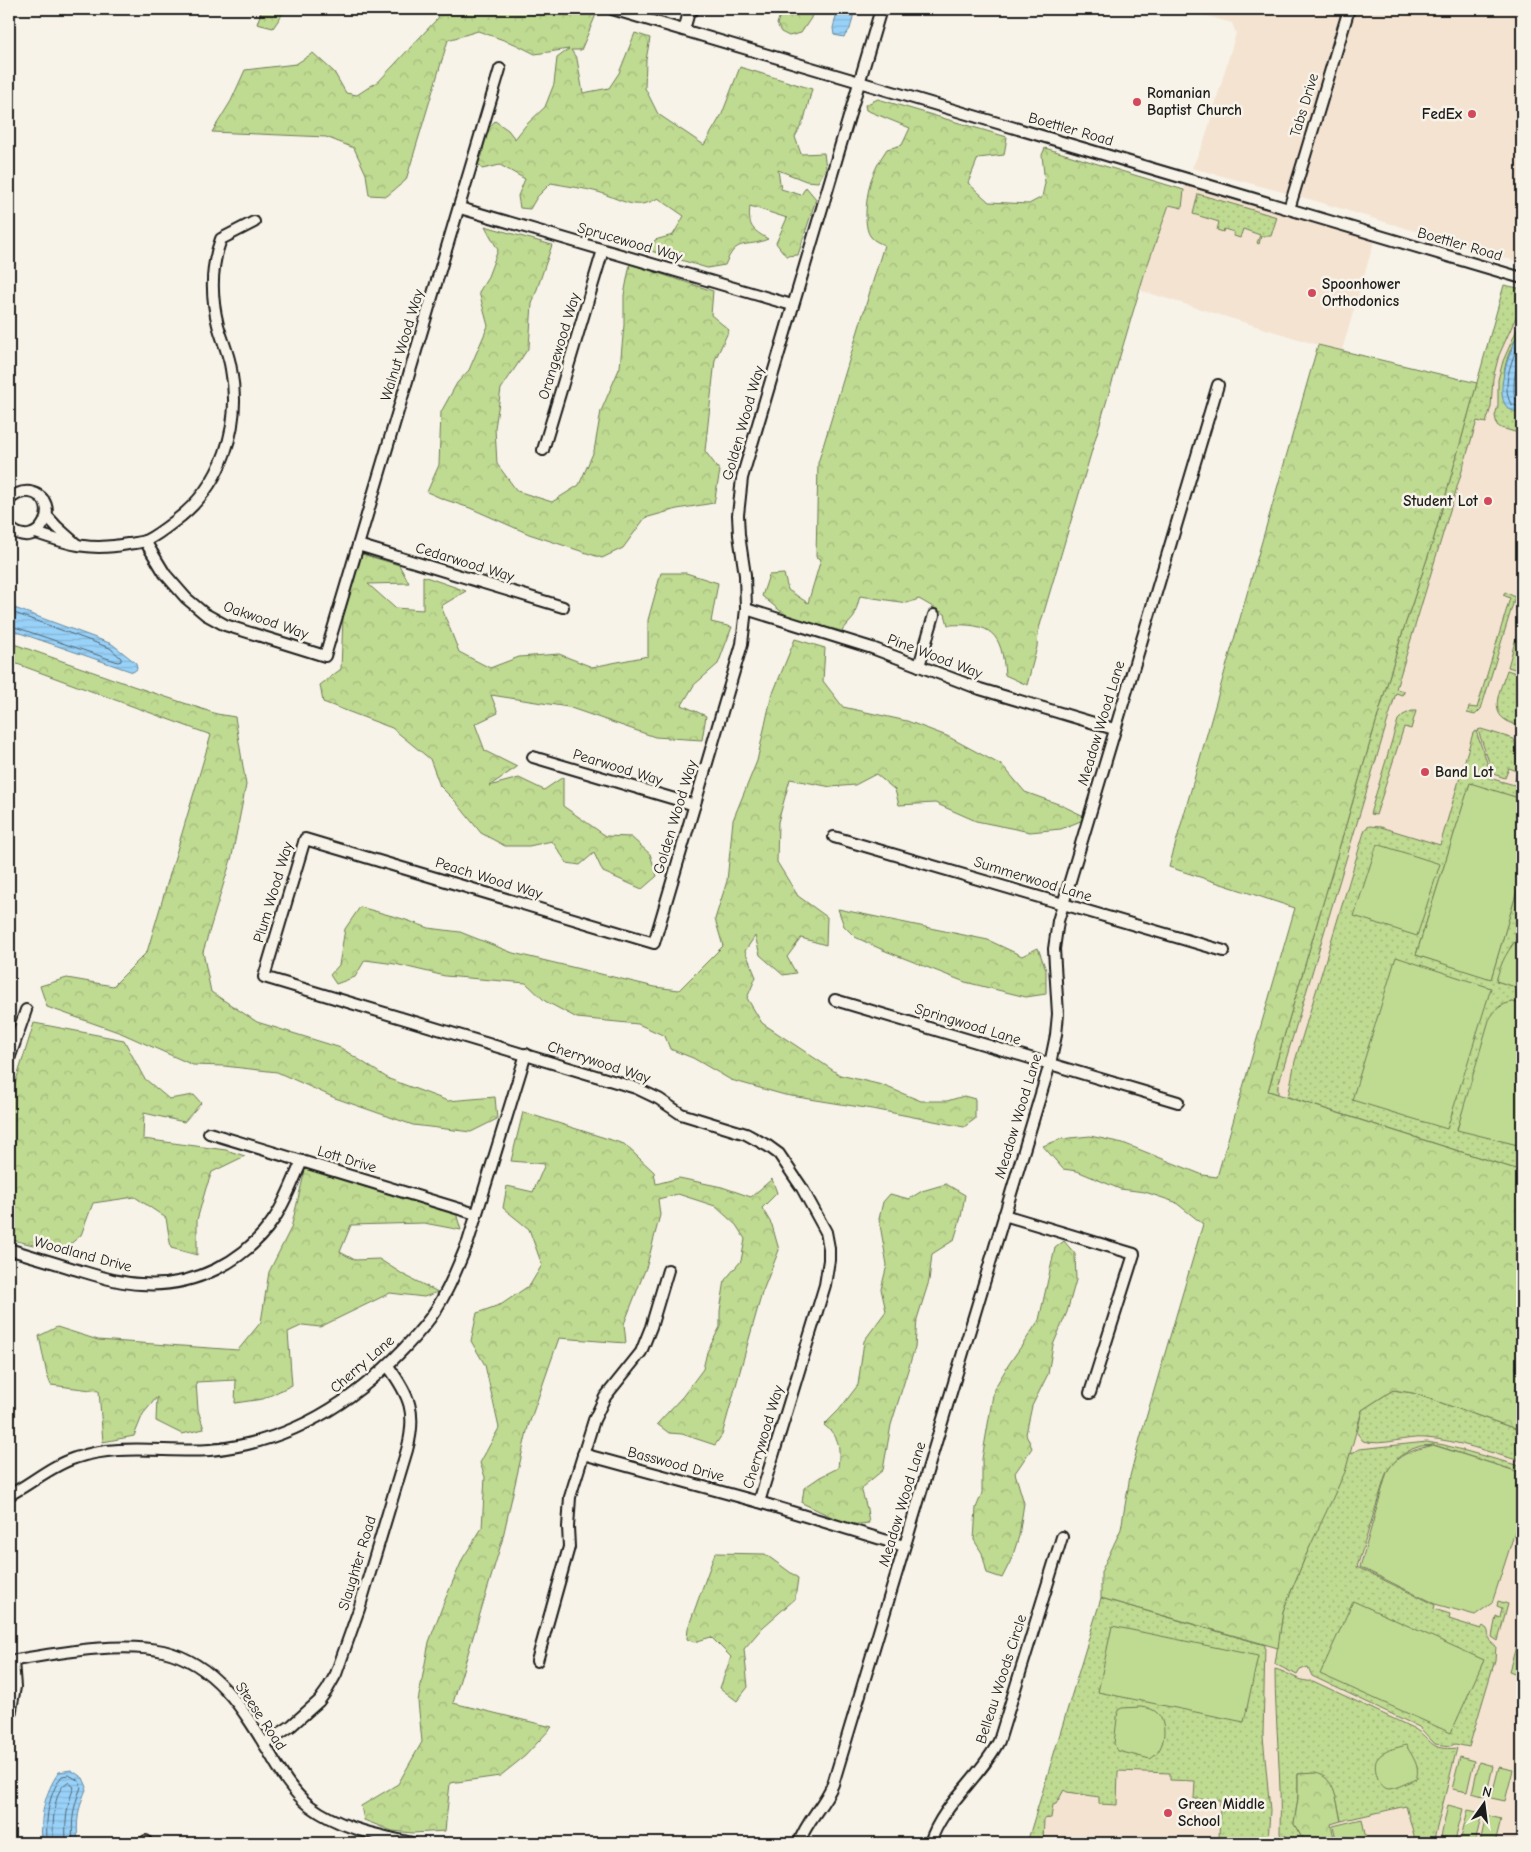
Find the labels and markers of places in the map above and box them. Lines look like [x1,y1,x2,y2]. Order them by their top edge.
place label: Romanian Baptist Church [1147,84,1242,119]
marker: Romanian Baptist Church [1131,96,1143,108]
place label: FedEx [1422,105,1463,123]
marker: FedEx [1466,108,1478,120]
place label: Spoonhower Orthodonics [1322,275,1400,310]
marker: Spoonhower Orthodonics [1306,287,1318,299]
place label: Student Lot [1403,492,1479,510]
marker: Student Lot [1482,495,1494,507]
place label: Band Lot [1435,763,1494,781]
marker: Band Lot [1419,766,1431,778]
place label: Green Middle School [1178,1795,1265,1830]
marker: Green Middle School [1162,1807,1174,1819]

